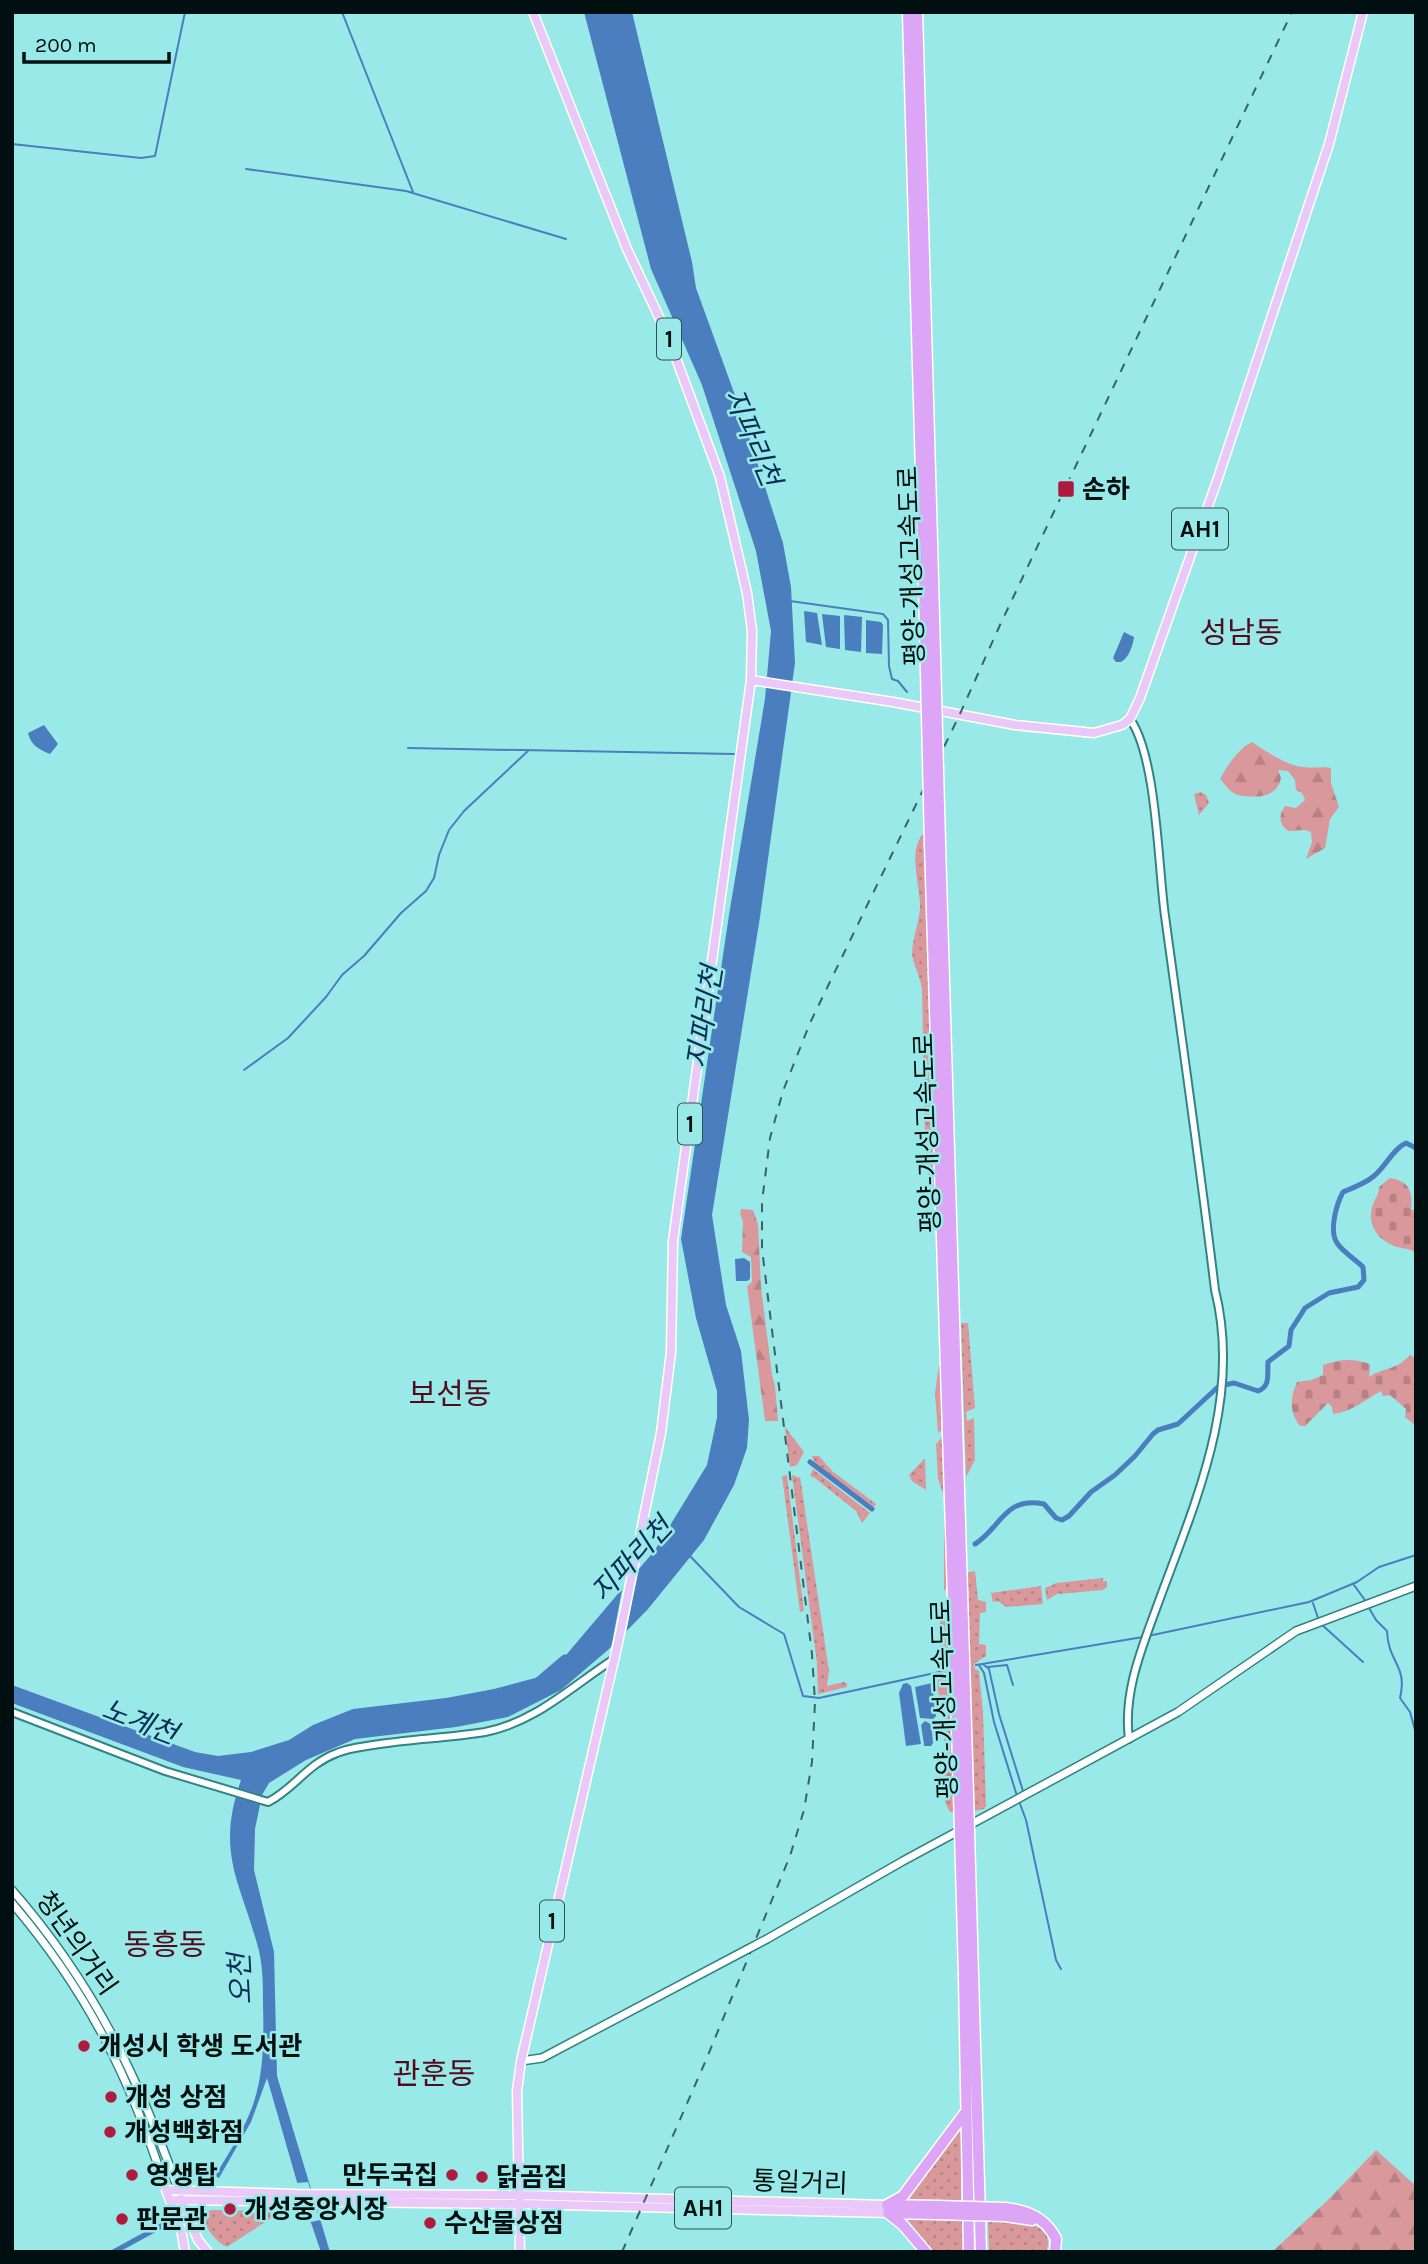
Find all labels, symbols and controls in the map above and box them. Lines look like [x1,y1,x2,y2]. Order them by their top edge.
scale bar [24,21,170,65]
text: 200 m [35,33,97,57]
road number: 1 [657,318,681,360]
water label: 지파리천 [717,383,789,494]
street label: 평양-개성고속도로 [893,465,930,667]
place label: 손하 [1082,474,1130,505]
marker: 손하 [1056,479,1076,499]
road number: AH1 [1172,508,1228,550]
district label: 성남동 [1200,615,1282,651]
water label: 지파리천 [680,960,729,1071]
street label: 평양-개성고속도로 [909,1032,946,1234]
road number: 1 [678,1104,702,1144]
district label: 보선동 [409,1376,491,1412]
water label: 지파리천 [584,1508,681,1608]
street label: 평양-개성고속도로 [926,1598,963,1800]
water label: 노계천 [98,1692,185,1752]
street label: 청년의거리 [30,1885,124,2001]
road number: 1 [540,1900,564,1942]
district label: 동흥동 [124,1927,206,1963]
water label: 오천 [223,1949,258,2006]
place label: 개성시 학생 도서관 [98,2031,303,2062]
marker: 개성시 학생 도서관 [76,2038,92,2054]
district label: 관훈동 [393,2056,475,2092]
place label: 개성 상점 [125,2082,227,2113]
marker: 개성 상점 [103,2089,119,2105]
place label: 개성백화점 [124,2117,244,2148]
marker: 개성백화점 [102,2124,118,2140]
place label: 영생탑 [146,2160,218,2191]
place label: 만두국집 [342,2160,438,2191]
place label: 닭곰집 [496,2162,568,2193]
street label: 통일거리 [752,2165,848,2200]
marker: 영생탑 [124,2167,140,2183]
marker: 만두국집 [444,2167,460,2183]
marker: 닭곰집 [474,2169,490,2185]
road number: AH1 [675,2188,731,2228]
place label: 개성중앙시장 [244,2194,388,2225]
marker: 개성중앙시장 [222,2201,238,2217]
place label: 판문관 [136,2204,208,2235]
place label: 수산물상점 [444,2208,564,2239]
marker: 판문관 [114,2211,130,2227]
marker: 수산물상점 [422,2215,438,2231]

